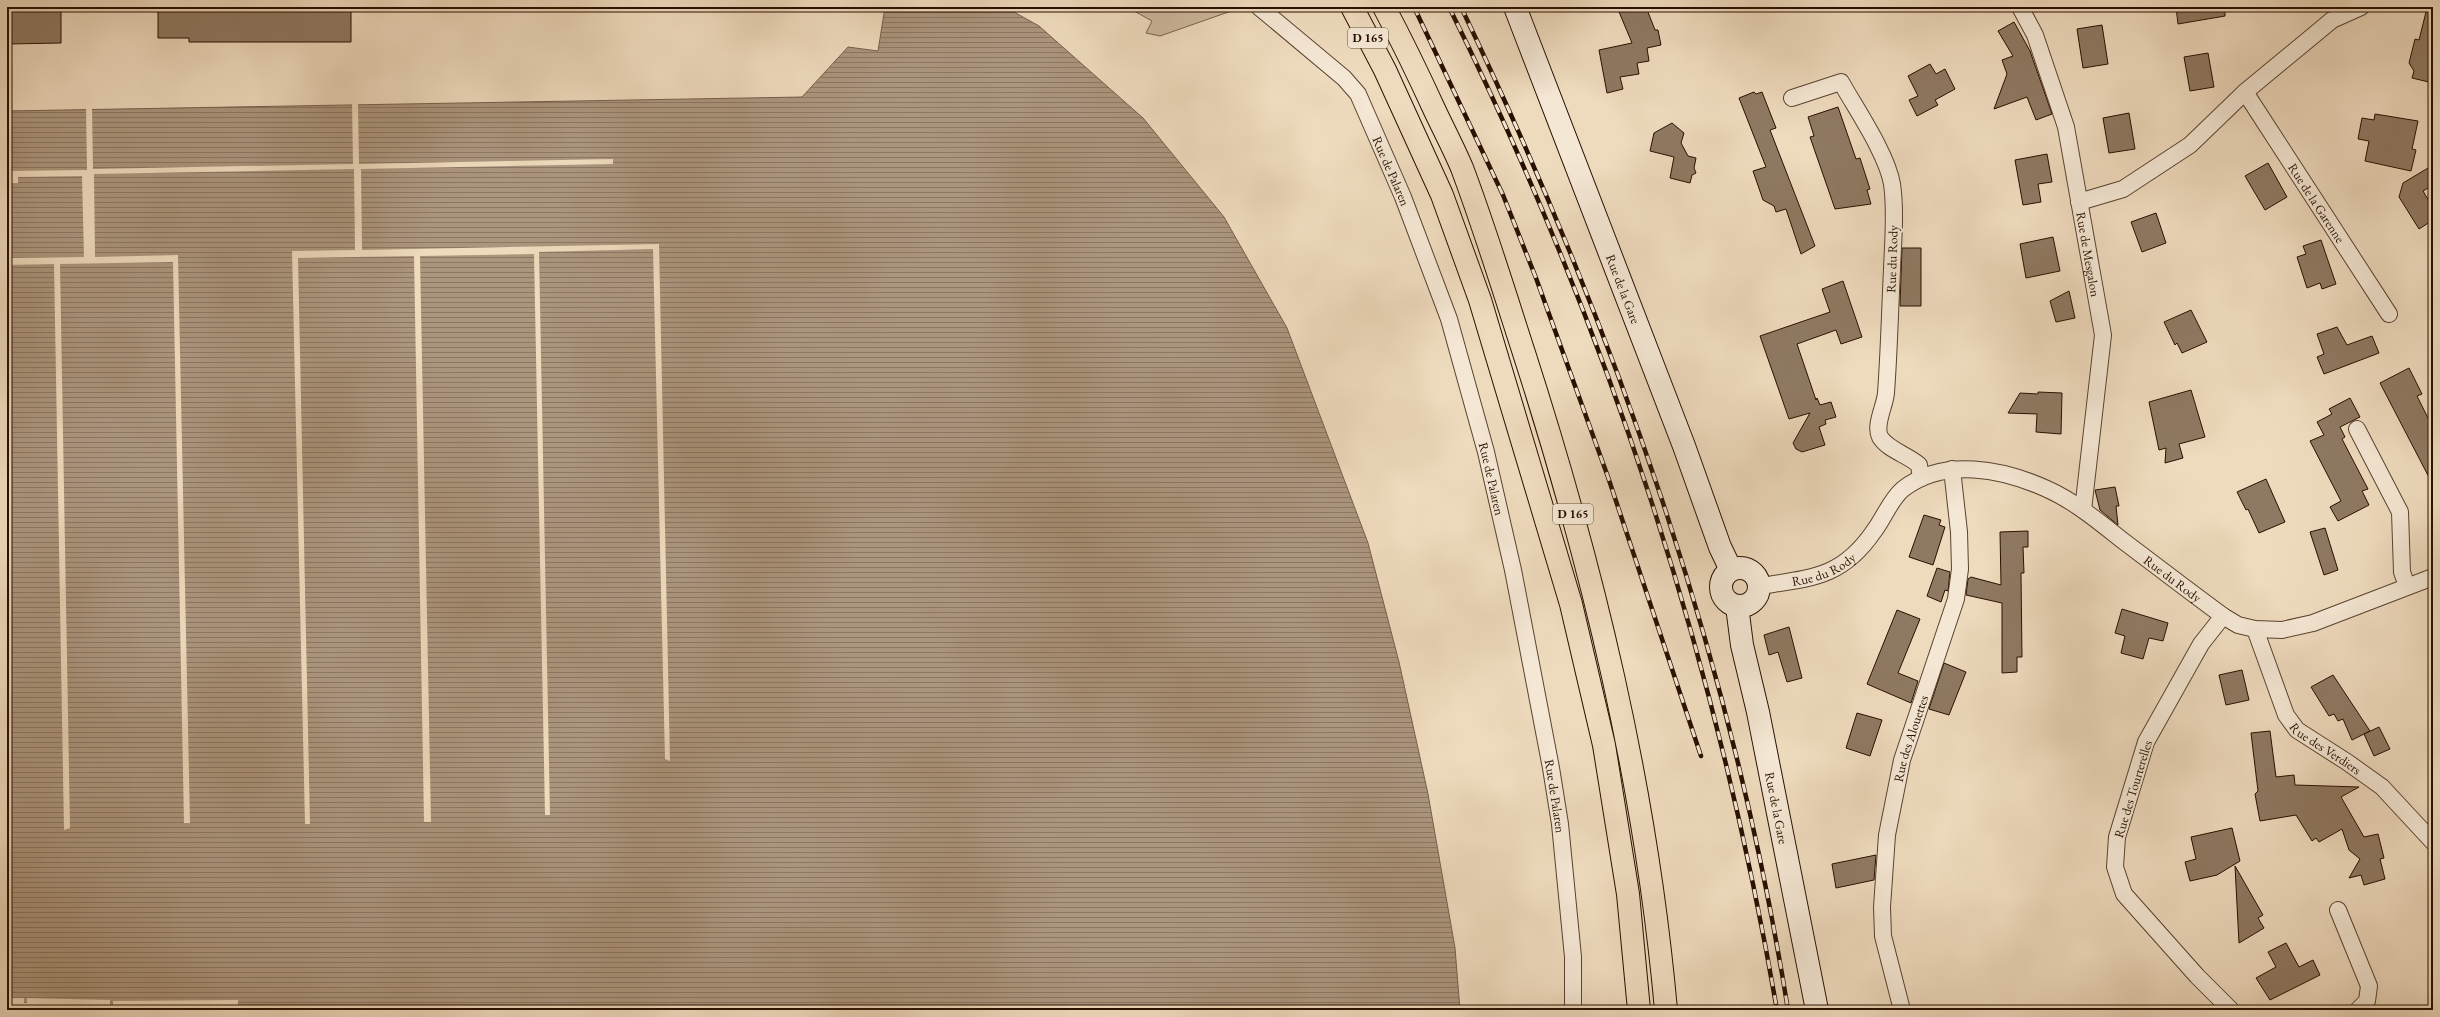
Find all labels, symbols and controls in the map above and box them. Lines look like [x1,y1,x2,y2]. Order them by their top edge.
road number: D 165 [1348,28,1388,48]
street label: Rue de Palaren [1369,133,1414,208]
street label: Rue de la Garenne [2285,160,2349,246]
street label: Rue de Mesgalon [2073,210,2105,298]
street label: Rue du Rody [1882,225,1902,293]
street label: Rue de la Gare [1602,252,1645,326]
street label: Rue de Palaren [1475,440,1509,517]
road number: D 165 [1553,504,1593,524]
street label: Rue du Rody [1790,549,1859,590]
street label: Rue du Rody [2140,551,2205,606]
street label: Rue des Alouettes [1889,693,1932,783]
street label: Rue des Verdiers [2286,719,2365,778]
street label: Rue des Tourterelles [2110,738,2156,840]
street label: Rue de Palaren [1541,758,1569,834]
street label: Rue de la Gare [1762,770,1792,845]

